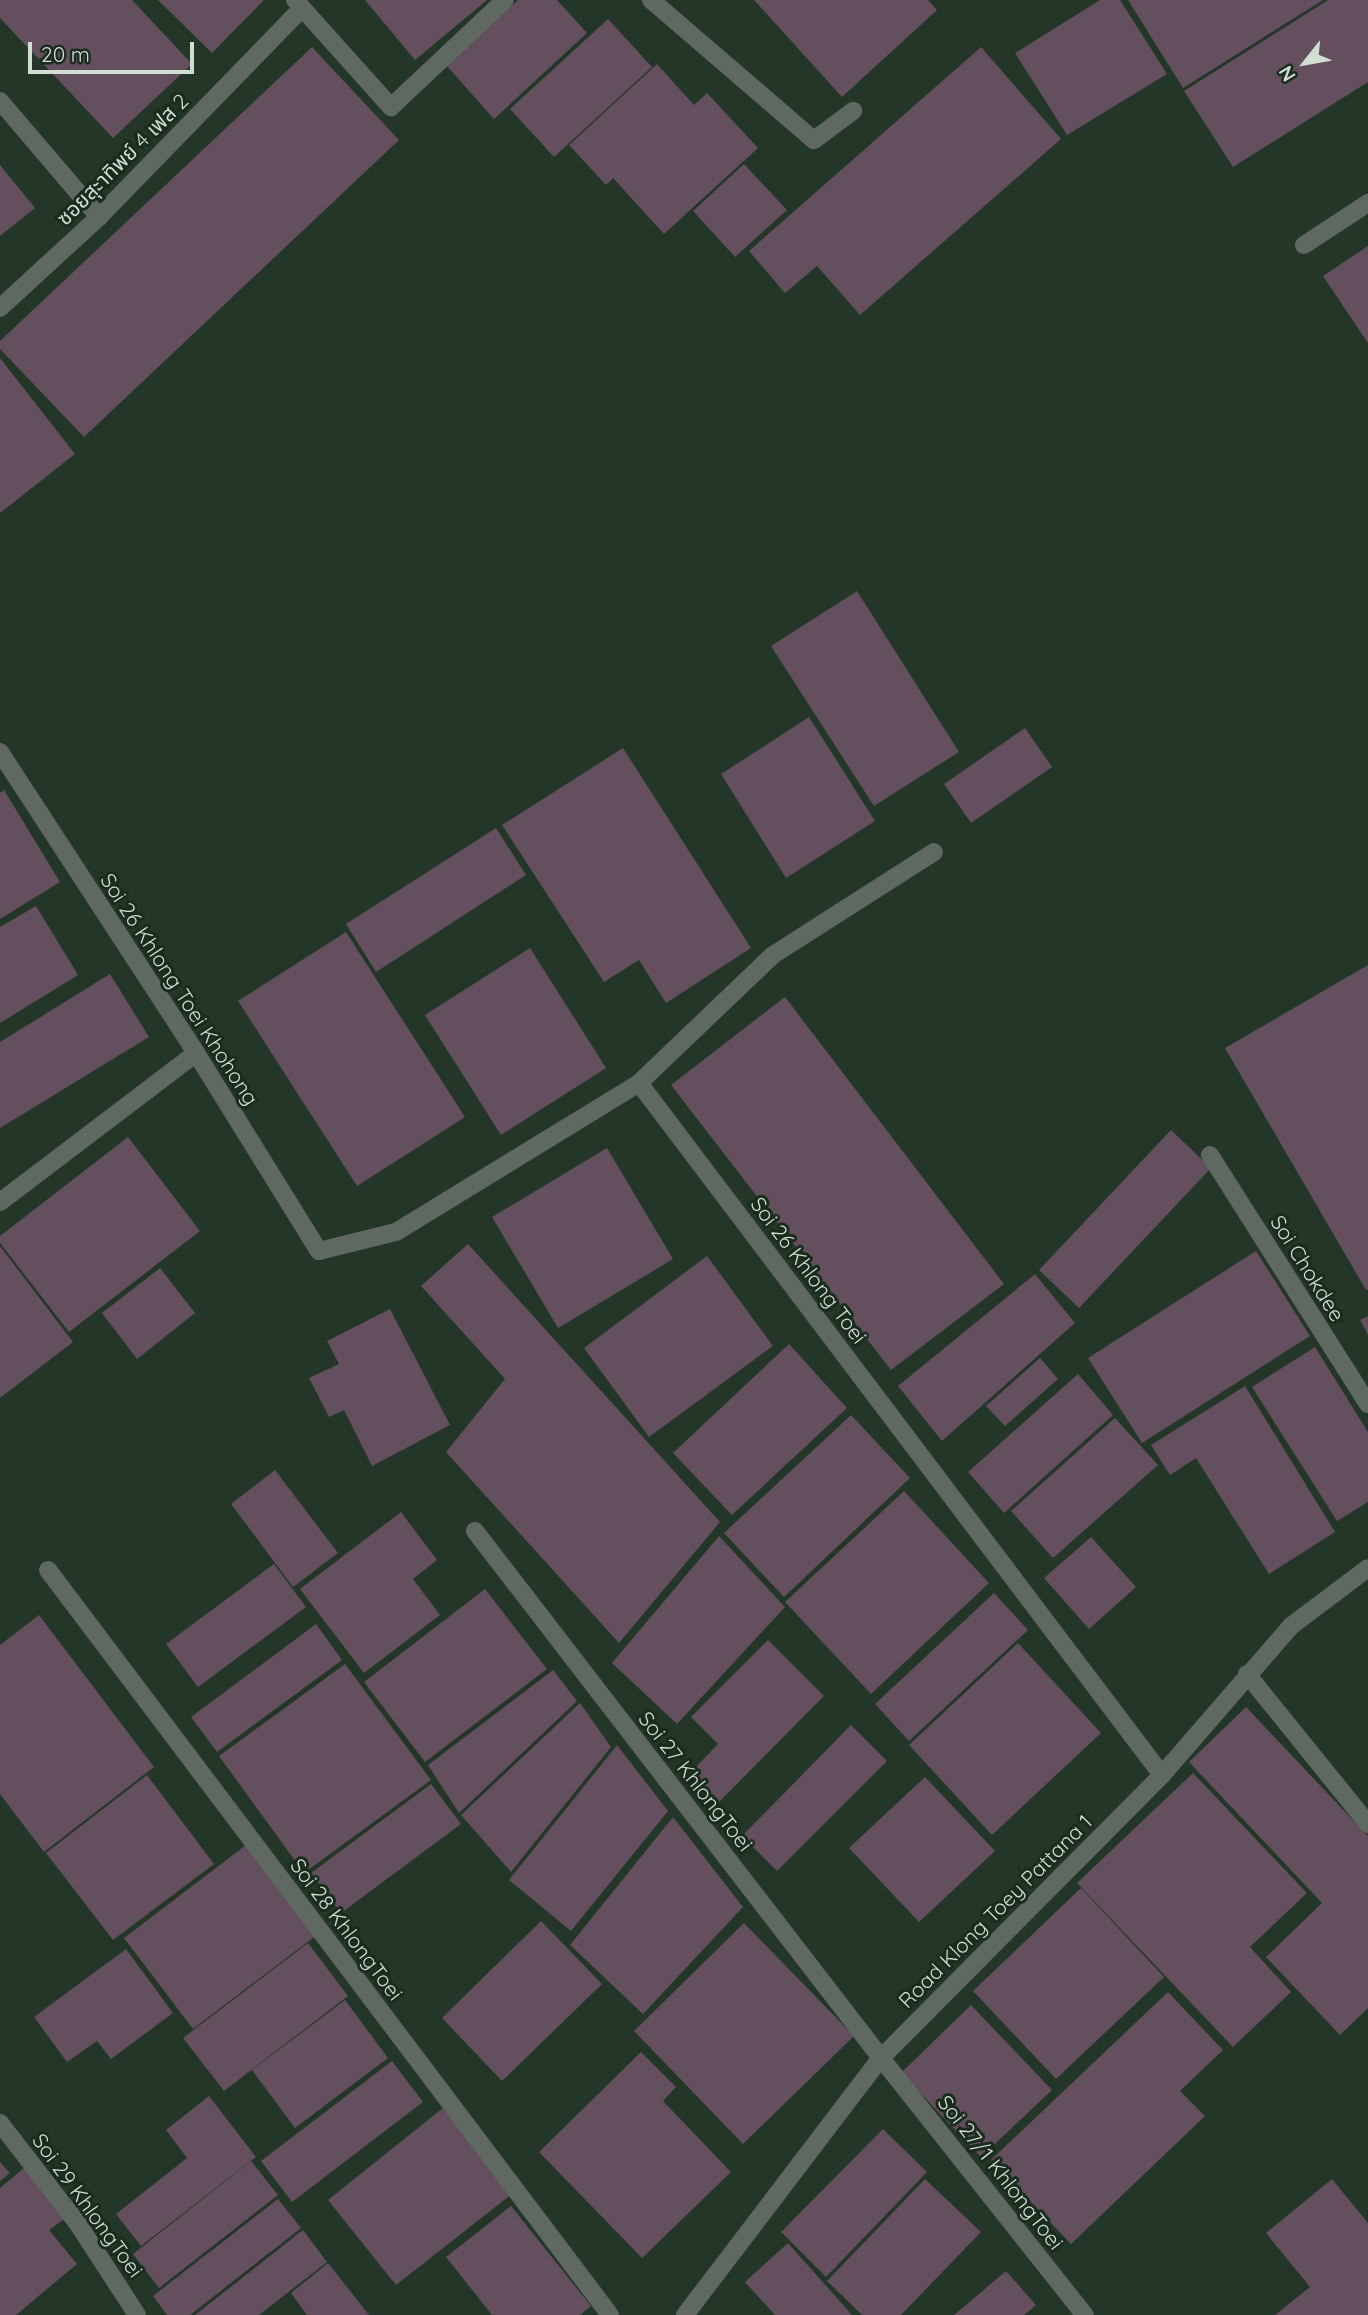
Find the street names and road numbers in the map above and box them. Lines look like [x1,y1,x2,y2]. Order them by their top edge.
street label: ซอยสุะาทิพย์ 4 เฟส 2 [51,88,193,230]
street label: Soi 26 Khlong Toei Khohong [96,868,264,1110]
street label: Soi 26 Khlong Toei [746,1192,872,1348]
street label: Soi Chokdee [1265,1210,1351,1326]
street label: Soi 27 KhlongToei [634,1706,758,1856]
street label: Road Klong Toey Pattana 1 [893,1809,1097,2013]
street label: Soi 28 KhlongToei [285,1853,409,2005]
street label: Soi 27/1 KhlongToei [933,2090,1069,2254]
street label: Soi 29 KhlongToei [27,2128,149,2282]

